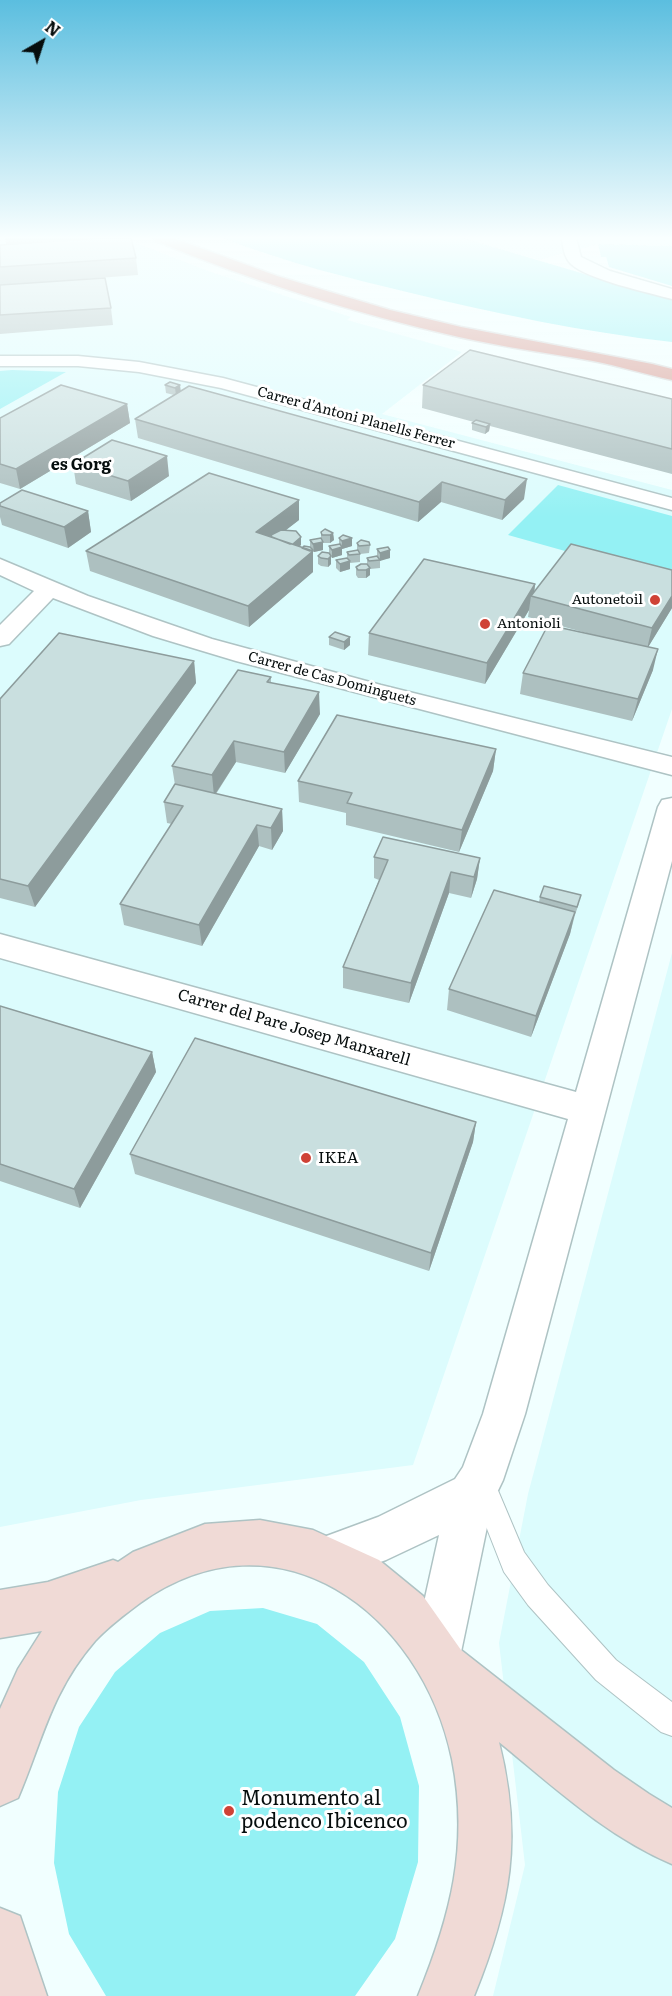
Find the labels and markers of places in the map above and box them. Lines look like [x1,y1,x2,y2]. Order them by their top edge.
place label: Autonetoil [572,592,643,608]
marker: Autonetoil [648,593,662,607]
place label: Antonioli [497,616,561,632]
marker: Antonioli [478,617,492,631]
place label: IKEA [318,1148,359,1168]
marker: IKEA [299,1151,313,1165]
place label: Monumento al podenco Ibicenco [241,1787,408,1834]
marker: Monumento al podenco Ibicenco [222,1804,236,1818]

